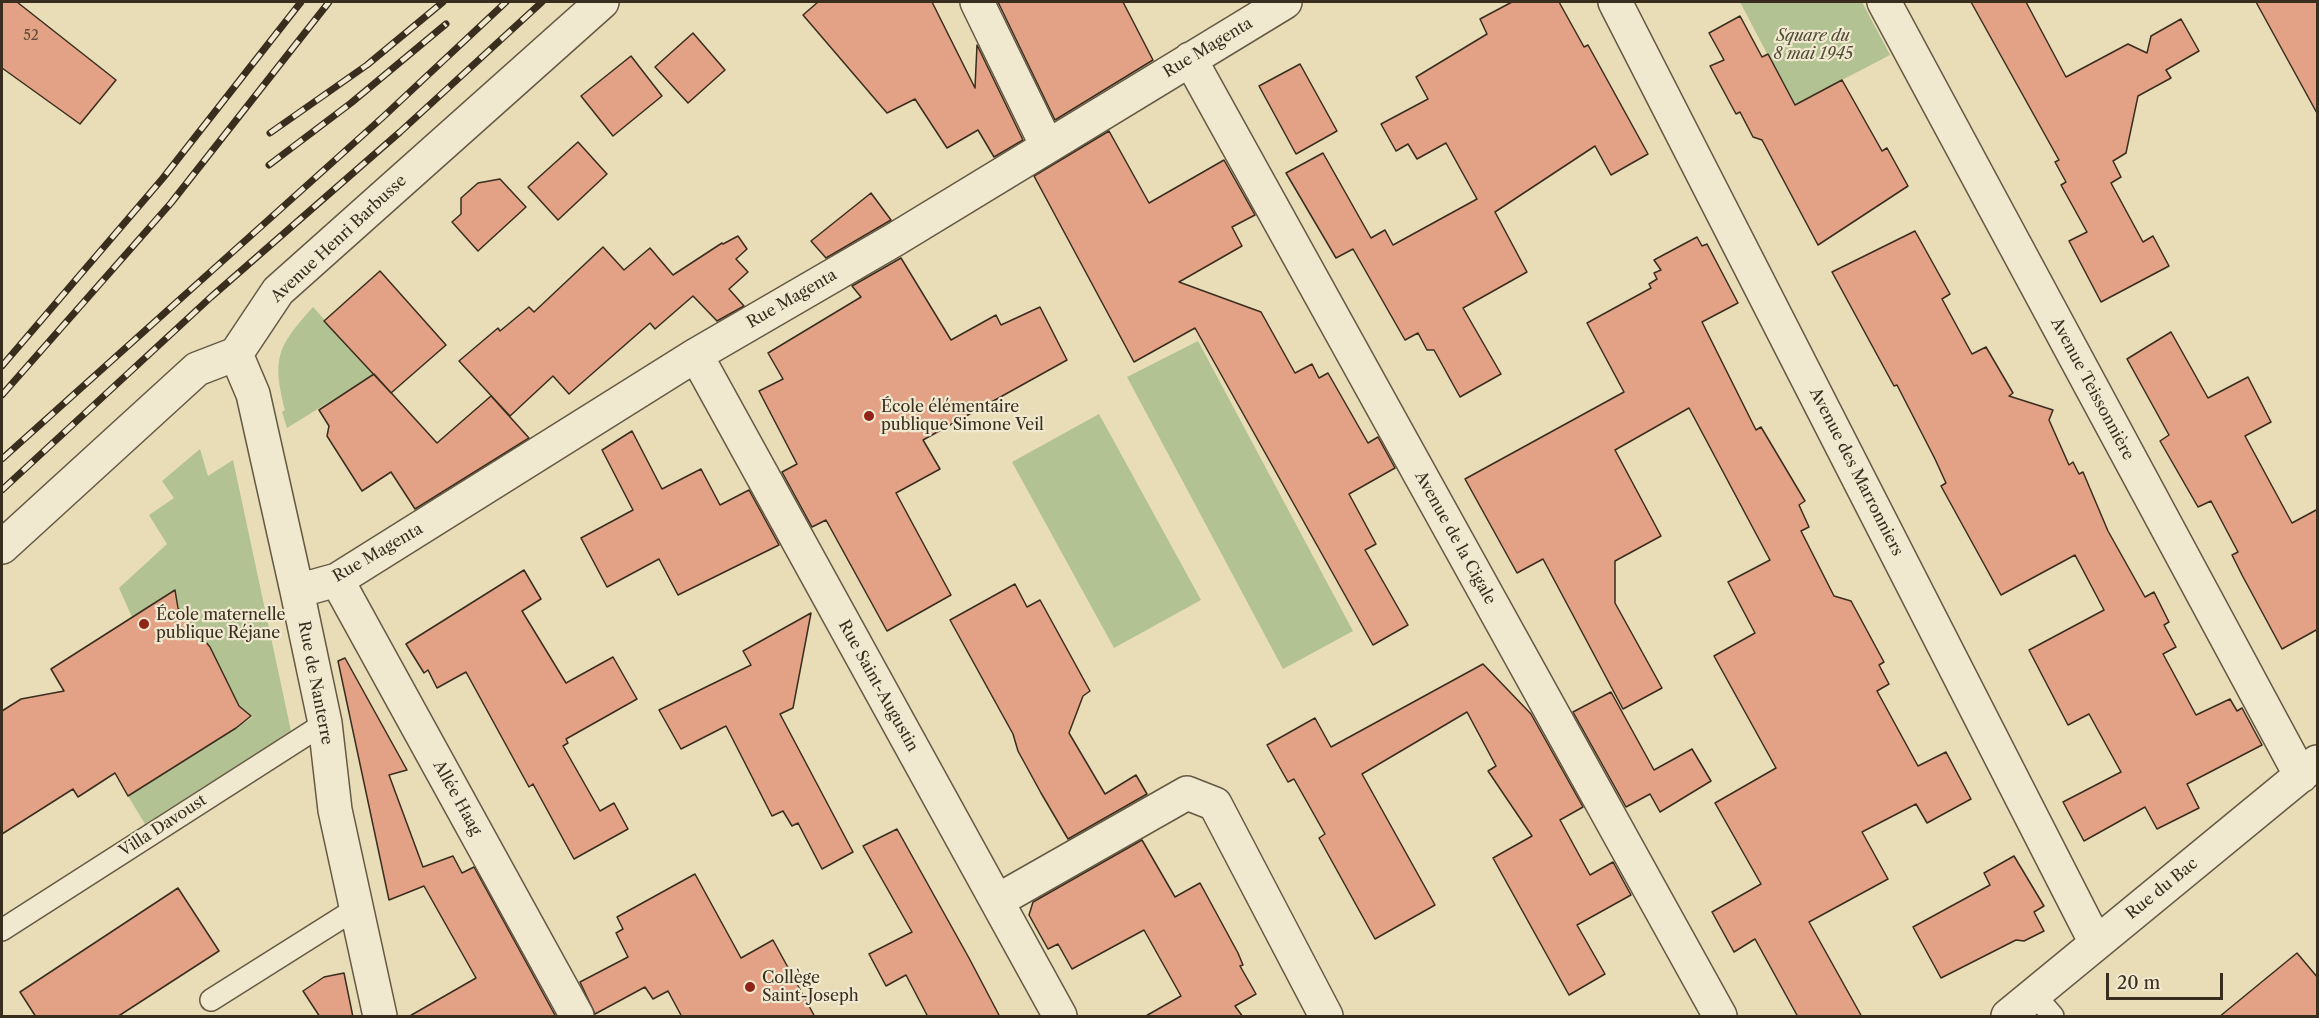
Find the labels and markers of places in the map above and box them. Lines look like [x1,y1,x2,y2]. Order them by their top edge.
place label: École élémentaire publique Simone Veil [881,397,1044,435]
marker: École élémentaire publique Simone Veil [862,409,876,423]
place label: École maternelle publique Réjane [156,605,285,643]
marker: École maternelle publique Réjane [137,617,151,631]
place label: Collège Saint-Joseph [762,968,859,1006]
marker: Collège Saint-Joseph [743,980,757,994]

